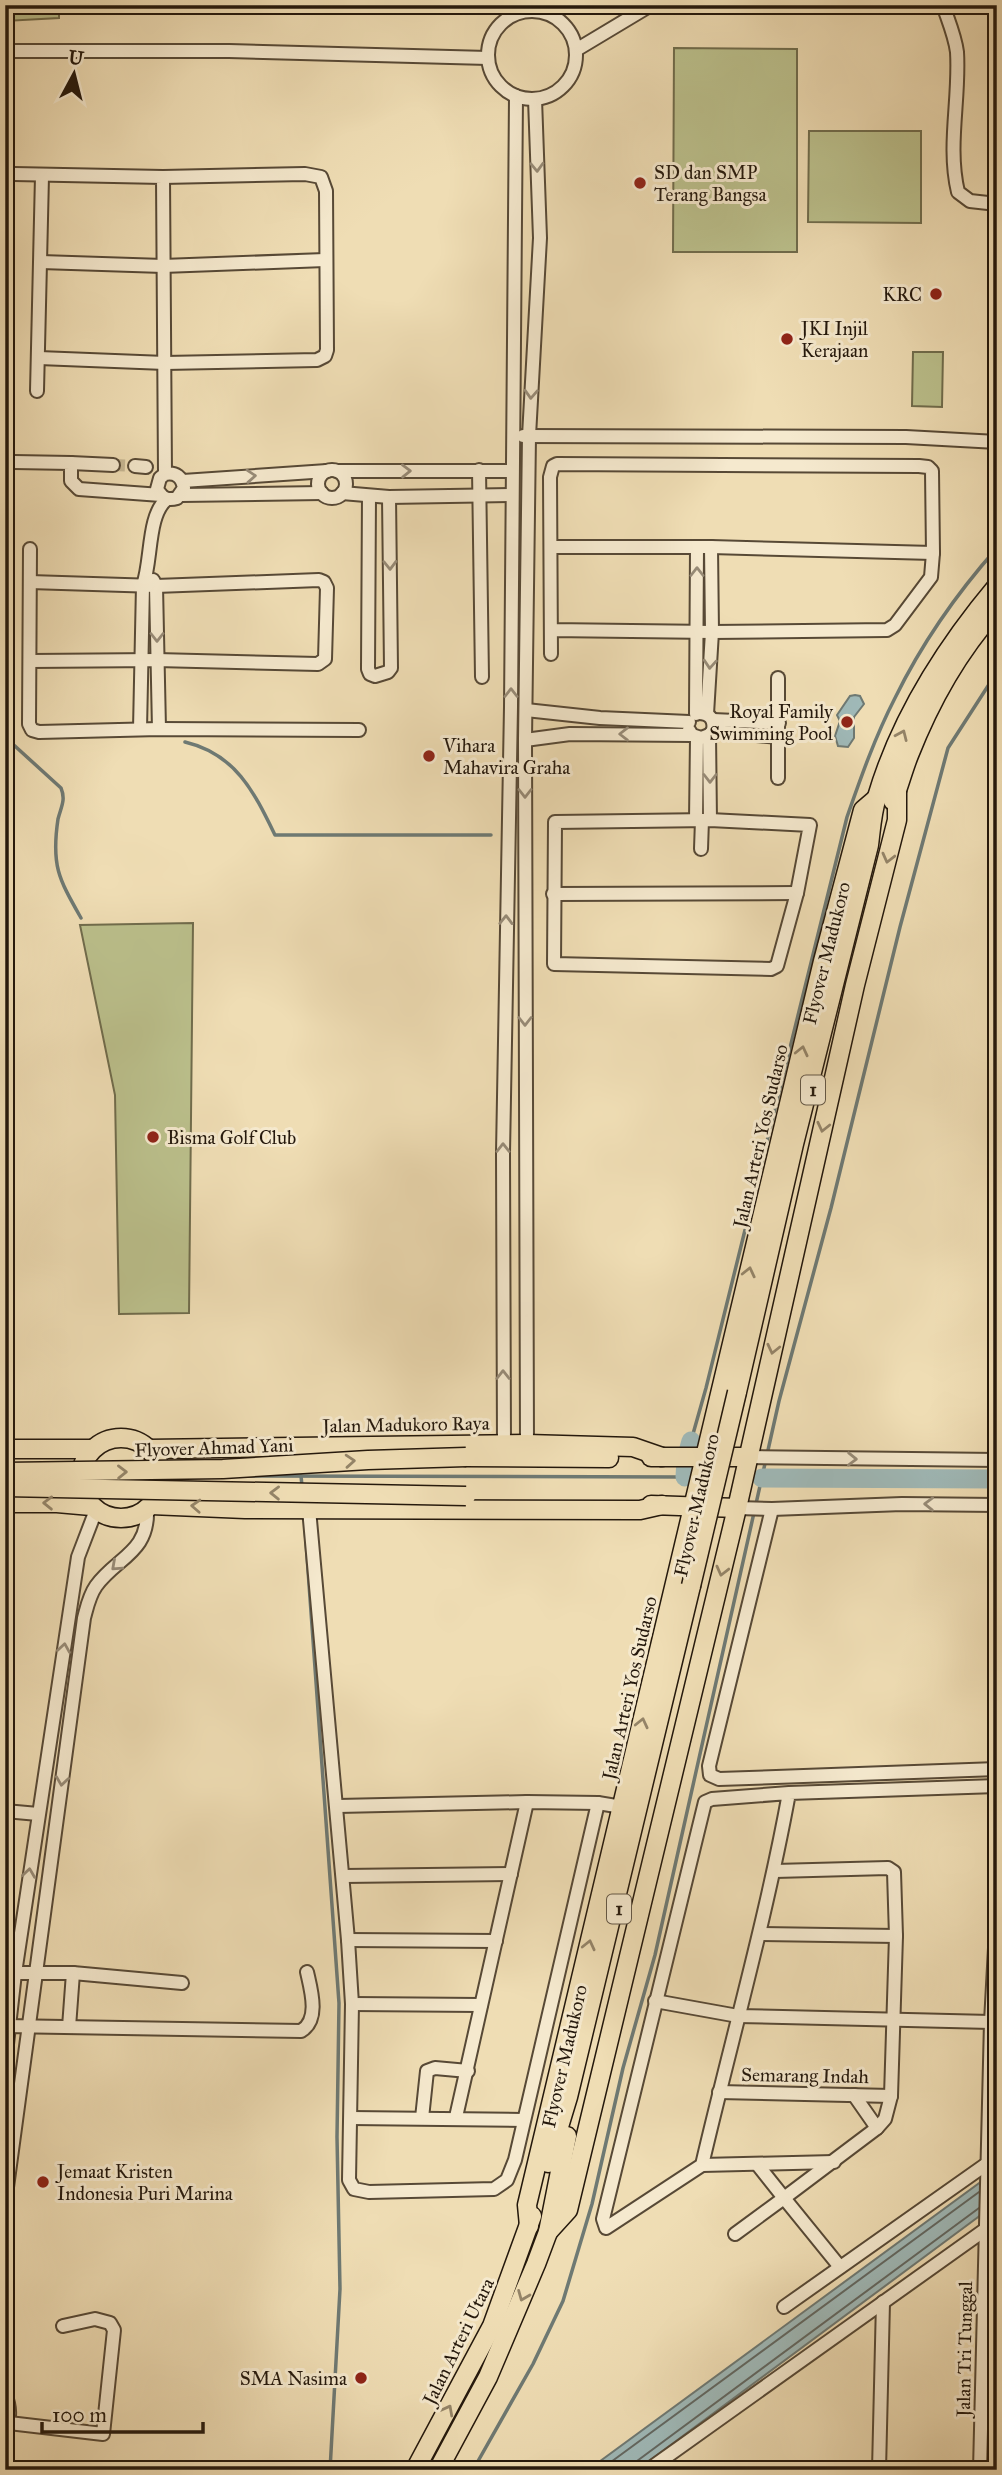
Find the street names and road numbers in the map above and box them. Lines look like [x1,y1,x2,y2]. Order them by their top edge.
street label: Flyover Madukoro [798,879,855,1027]
street label: Jalan Arteri Yos Sudarso [728,1042,794,1232]
road number: 1 [801,1076,825,1105]
street label: Jalan Madukoro Raya [320,1412,491,1438]
street label: Flyover Madukoro [669,1431,724,1579]
street label: Flyover Ahmad Yani [134,1433,294,1462]
street label: Jalan Arteri Yos Sudarso [597,1594,663,1784]
road number: 1 [607,1895,631,1924]
street label: Flyover Madukoro [537,1982,592,2130]
street label: Semarang Indah [741,2063,870,2089]
street label: Jalan Arteri Utara [417,2273,500,2411]
street label: Jalan Tri Tunggal [952,2280,978,2419]

